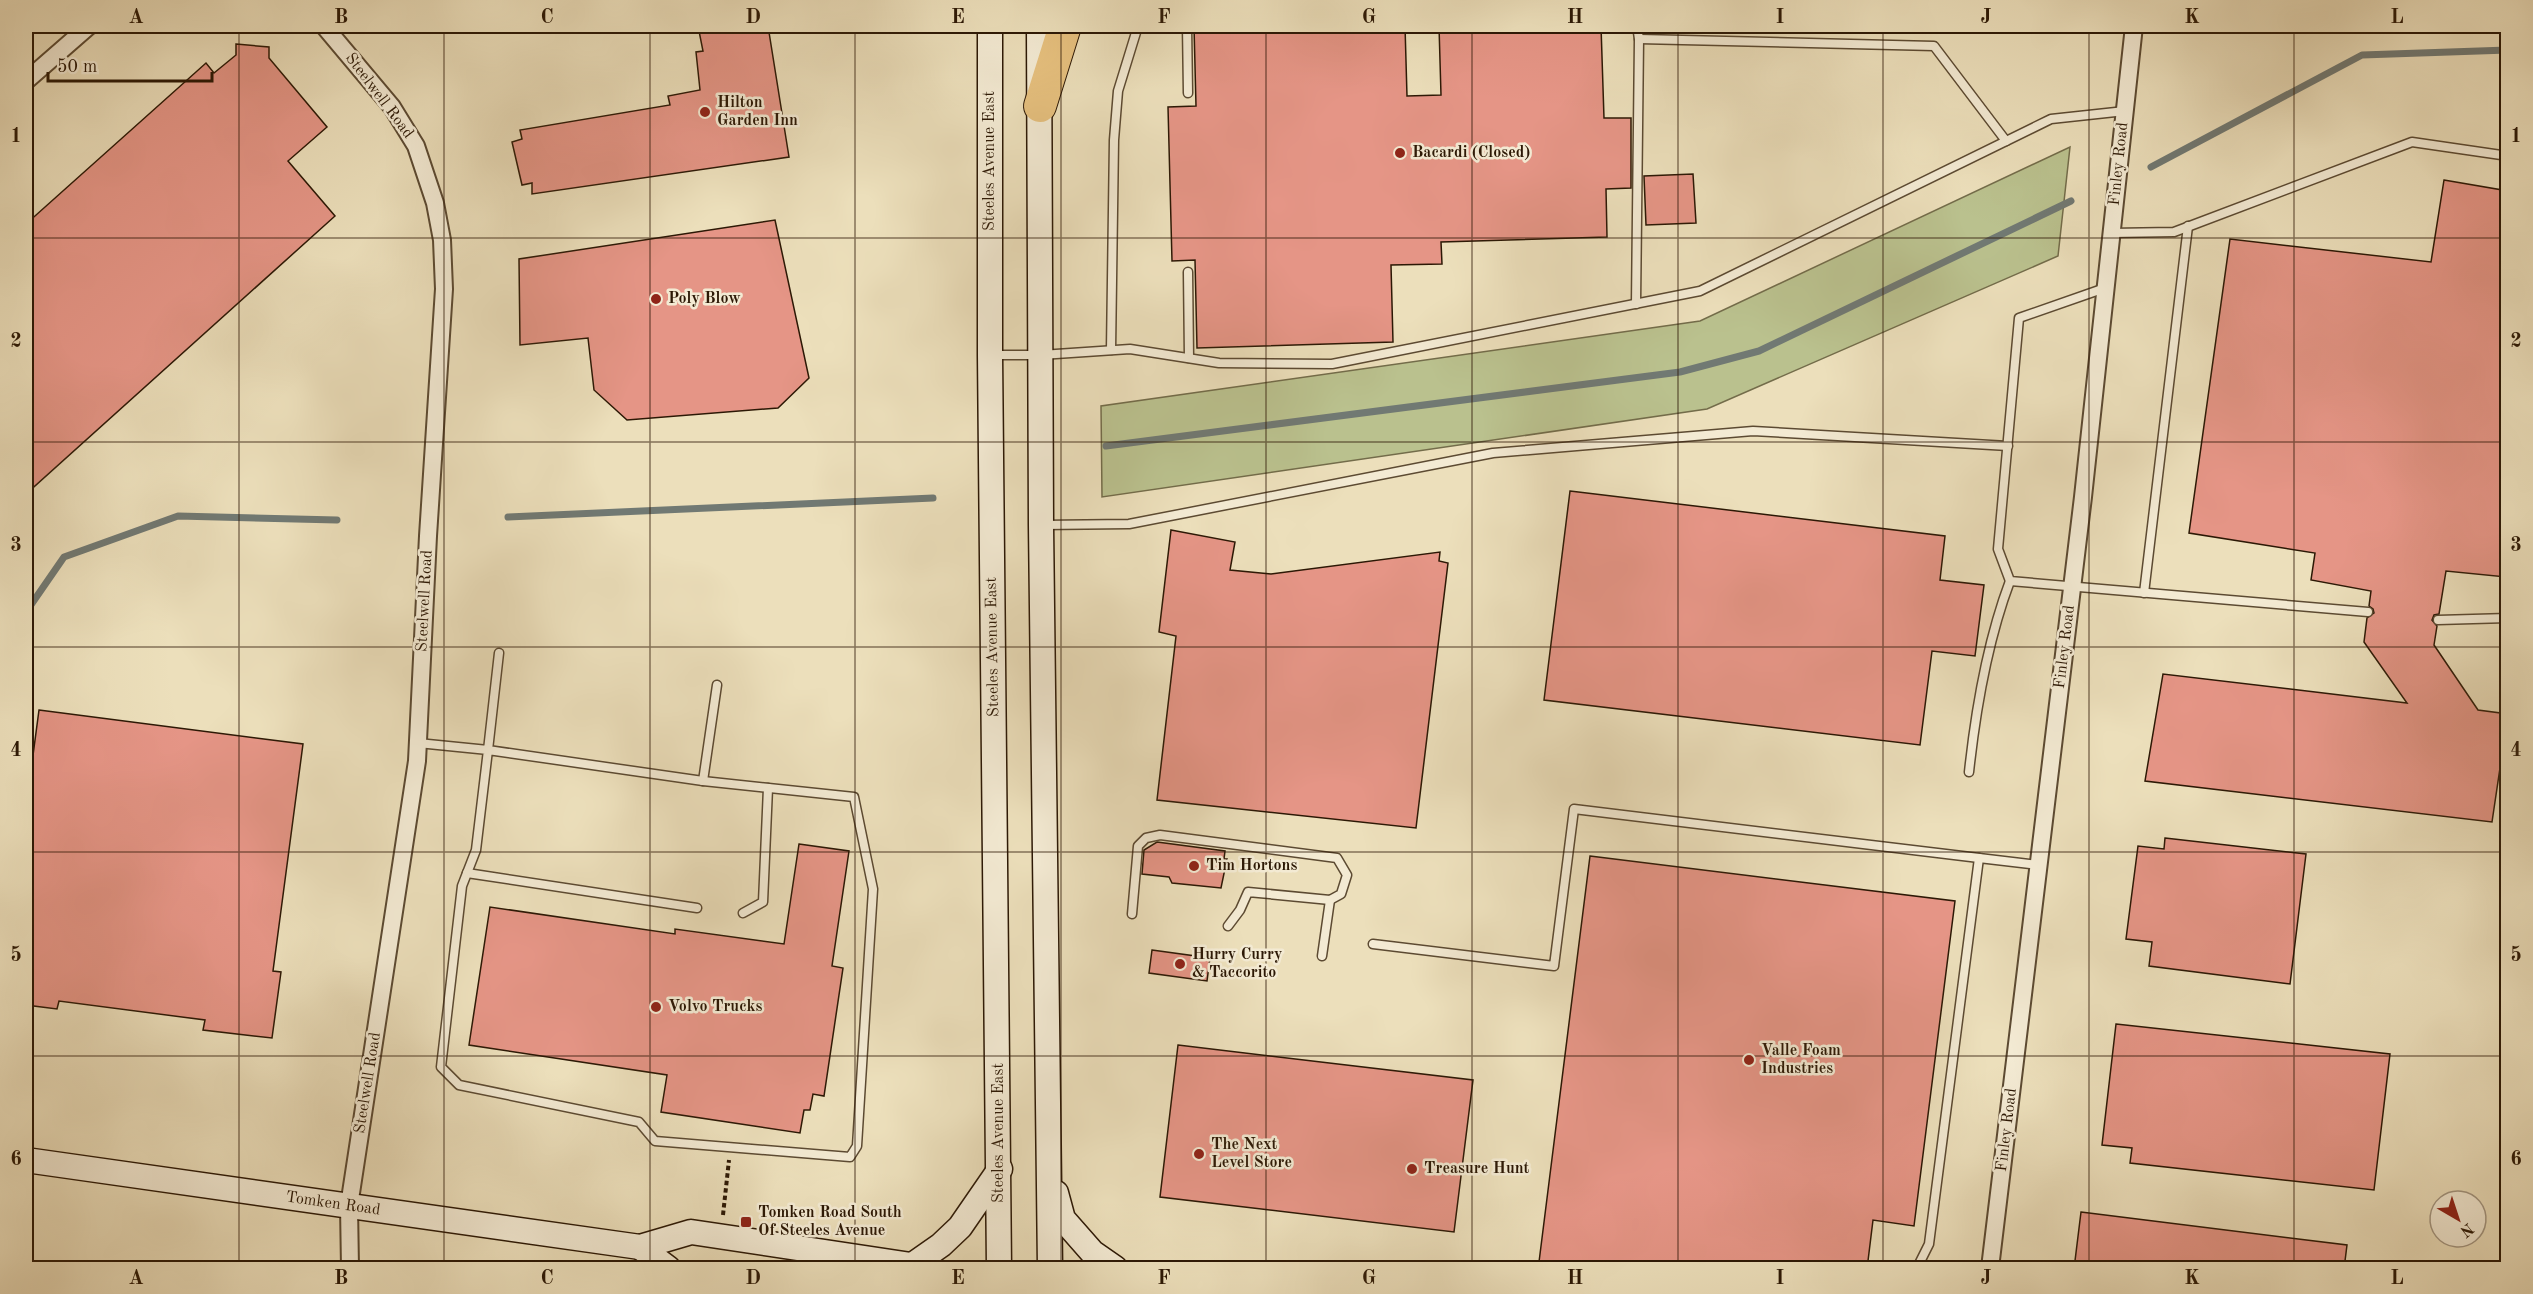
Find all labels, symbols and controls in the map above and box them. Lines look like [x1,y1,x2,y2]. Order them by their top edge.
text: A [128,8,144,28]
text: B [334,8,348,28]
text: C [540,8,554,28]
text: D [745,8,761,28]
text: E [951,8,965,28]
text: F [1157,8,1171,28]
text: G [1362,8,1376,28]
text: H [1567,8,1583,28]
text: I [1776,8,1784,28]
text: J [1981,8,1992,28]
text: K [2184,8,2200,28]
text: L [2390,8,2404,28]
scale bar [48,45,212,83]
street label: Steelwell Road [342,50,416,142]
text: 50 m [57,58,97,76]
street label: Steeles Avenue East [982,91,998,231]
place label: Hilton Garden Inn [717,95,798,129]
marker: Hilton Garden Inn [698,105,712,119]
street label: Finley Road [2107,121,2131,207]
text: 1 [10,127,22,147]
text: 1 [2510,127,2522,147]
place label: Bacardi (Closed) [1412,144,1530,161]
marker: Bacardi (Closed) [1393,146,1407,160]
place label: Poly Blow [668,291,741,307]
marker: Poly Blow [649,292,663,306]
text: 2 [10,332,22,352]
text: 2 [2510,332,2522,352]
text: 3 [10,536,22,556]
text: 3 [2510,536,2522,556]
street label: Steelwell Road [414,549,436,653]
street label: Steeles Avenue East [984,576,1002,717]
street label: Finley Road [2052,604,2078,690]
text: 4 [10,741,22,761]
text: 4 [2510,741,2522,761]
place label: Tim Hortons [1206,858,1297,874]
marker: Tim Hortons [1187,859,1201,873]
text: 5 [10,945,22,966]
text: 5 [2510,945,2522,966]
place label: Hurry Curry & Taccorito [1192,947,1282,981]
marker: Hurry Curry & Taccorito [1173,957,1187,971]
place label: Volvo Trucks [668,999,763,1015]
marker: Volvo Trucks [649,1000,663,1014]
street label: Steelwell Road [352,1031,384,1135]
place label: Valle Foam Industries [1761,1043,1841,1077]
marker: Valle Foam Industries [1742,1053,1756,1067]
street label: Steeles Avenue East [991,1063,1007,1203]
street label: Finley Road [1994,1087,2020,1173]
place label: The Next Level Store [1211,1137,1292,1171]
marker: The Next Level Store [1192,1147,1206,1161]
text: 6 [10,1150,22,1170]
text: 6 [2510,1150,2522,1170]
place label: Treasure Hunt [1424,1161,1530,1177]
marker: Treasure Hunt [1405,1162,1419,1176]
street label: Tomken Road [285,1189,381,1219]
north arrow [2428,1189,2488,1249]
place label: Tomken Road South Of Steeles Avenue [758,1205,902,1239]
marker: Tomken Road South Of Steeles Avenue [739,1215,753,1229]
text: N [2456,1219,2476,1240]
text: A [128,1269,144,1289]
text: B [334,1269,348,1289]
text: C [540,1269,554,1289]
text: D [745,1269,761,1289]
text: E [951,1269,965,1289]
text: F [1157,1269,1171,1289]
text: G [1362,1269,1376,1289]
text: H [1567,1269,1583,1289]
text: I [1776,1269,1784,1289]
text: J [1981,1269,1992,1289]
text: K [2184,1269,2200,1289]
text: L [2390,1269,2404,1289]

